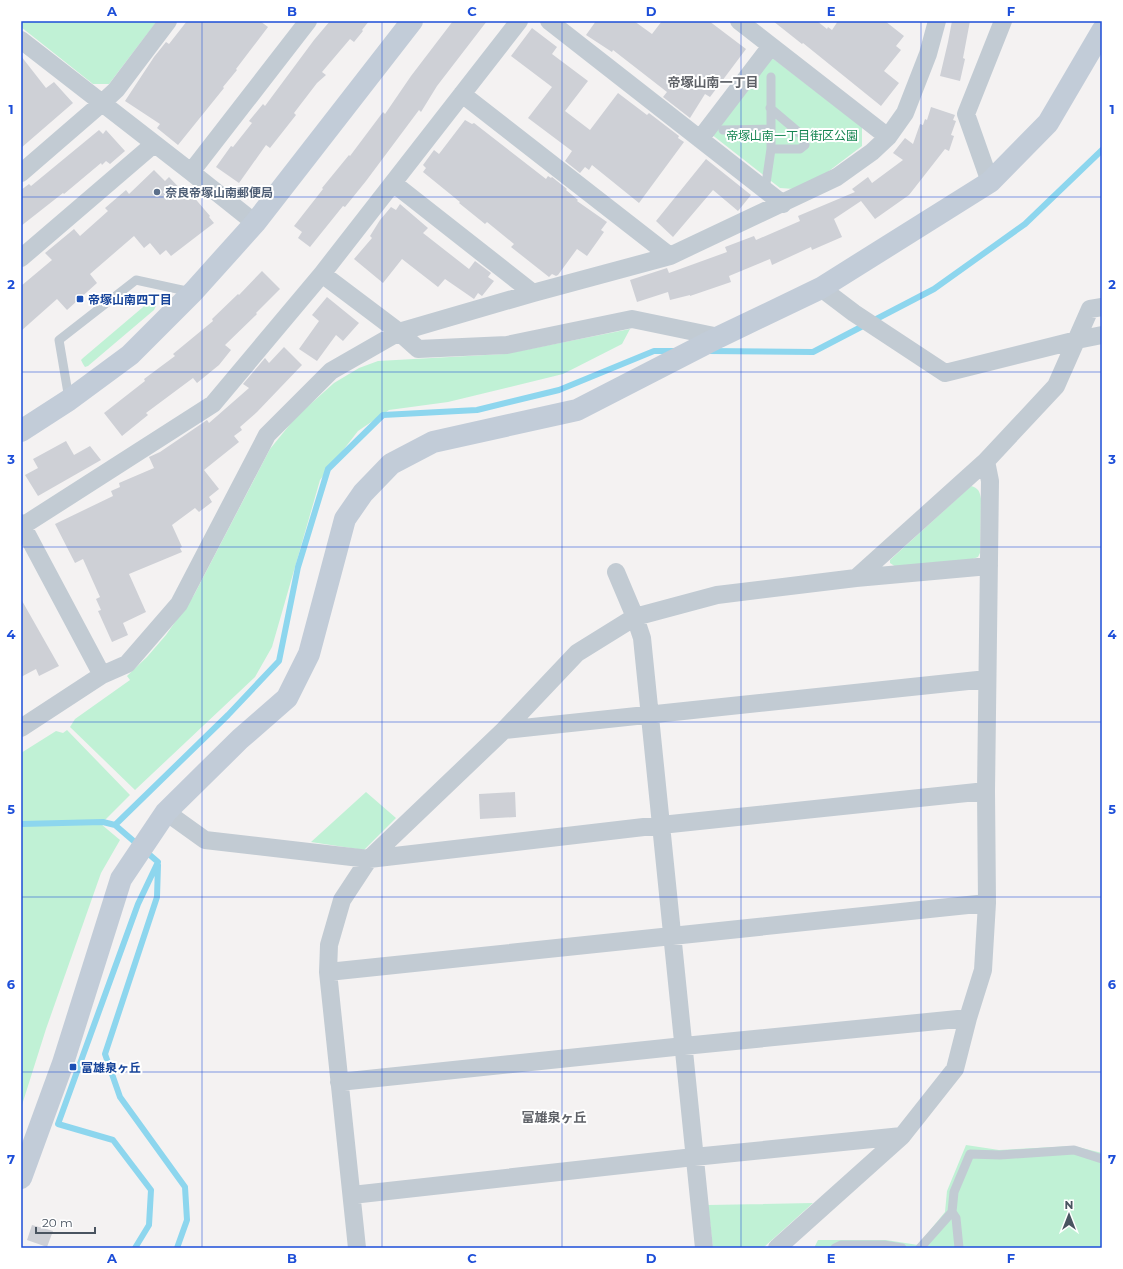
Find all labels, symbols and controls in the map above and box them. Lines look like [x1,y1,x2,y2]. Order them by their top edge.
text: A [106,3,118,19]
text: B [287,3,297,19]
text: C [467,3,477,19]
text: D [646,3,657,19]
text: E [827,3,836,19]
text: F [1007,3,1015,19]
district label: 帝塚山南一丁目 [667,74,759,90]
text: 1 [8,101,14,117]
text: 1 [1109,101,1115,117]
park label: 帝塚山南一丁目街区公園 [726,128,858,143]
place label: 奈良帝塚山南郵便局 [165,185,273,200]
marker: 奈良帝塚山南郵便局 [152,187,162,197]
text: 2 [7,276,15,292]
text: 2 [1108,276,1116,292]
place label: 帝塚山南四丁目 [88,292,172,307]
marker: 帝塚山南四丁目 [75,294,85,304]
text: 3 [6,451,15,467]
text: 3 [1107,451,1116,467]
text: 4 [7,626,16,642]
text: 4 [1108,626,1117,642]
text: 5 [7,801,15,817]
text: 5 [1108,801,1116,817]
text: 6 [7,976,16,992]
text: 6 [1108,976,1117,992]
place label: 富雄泉ヶ丘 [81,1060,141,1075]
marker: 富雄泉ヶ丘 [68,1062,78,1072]
district label: 富雄泉ヶ丘 [521,1109,587,1125]
text: 7 [7,1151,15,1167]
text: 7 [1108,1151,1116,1167]
north arrow [1049,1195,1089,1235]
text: N [1065,1198,1073,1212]
scale bar [36,1209,95,1235]
text: 20 m [42,1215,73,1230]
text: A [106,1250,118,1266]
text: B [287,1250,297,1266]
text: C [467,1250,477,1266]
text: D [646,1250,657,1266]
text: E [827,1250,836,1266]
text: F [1007,1250,1015,1266]

